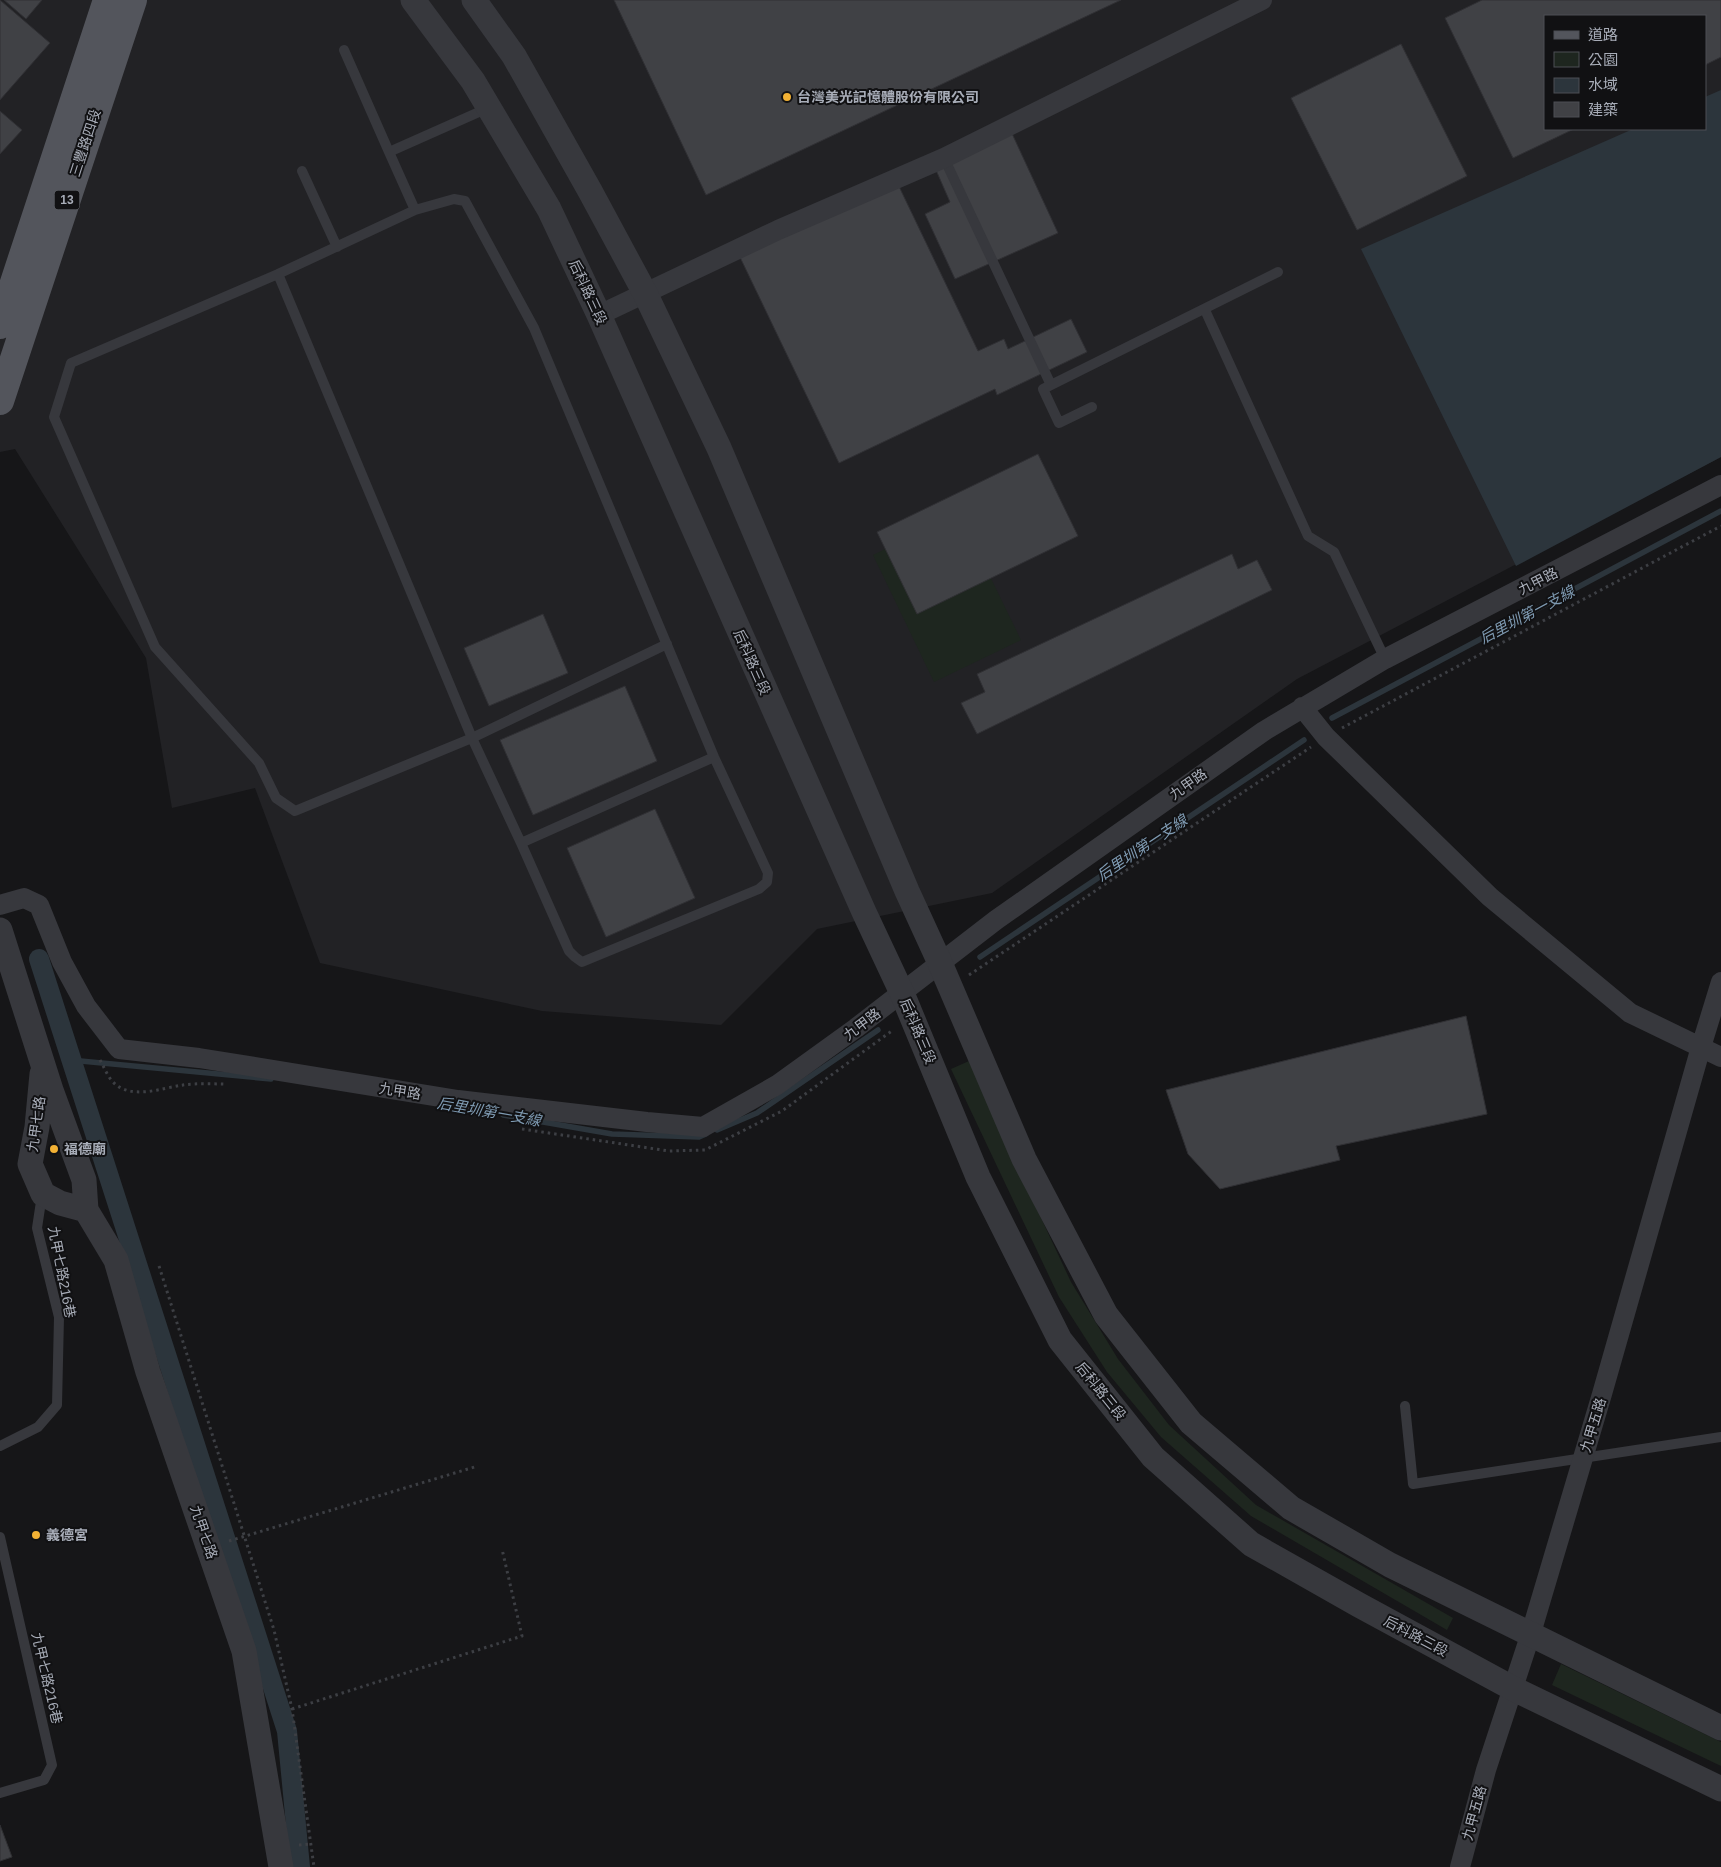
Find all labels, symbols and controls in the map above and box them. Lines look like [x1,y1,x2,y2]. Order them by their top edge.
legend [1544,15,1706,130]
text: 道路 [1588,26,1618,43]
text: 公園 [1588,51,1618,68]
text: 水域 [1588,76,1618,93]
place label: 台灣美光記憶體股份有限公司 [797,89,979,105]
marker: 台灣美光記憶體股份有限公司 [781,91,793,103]
text: 建築 [1588,101,1618,118]
street label: 三豐路四段 [67,107,103,179]
road number: 13 [54,190,80,210]
street label: 后科路三段 [566,257,610,327]
street label: 九甲路 [1516,564,1560,598]
water label: 后里圳第一支線 [1476,581,1579,647]
street label: 后科路三段 [730,627,774,697]
street label: 九甲路 [1166,765,1210,803]
water label: 后里圳第一支線 [1093,810,1192,884]
street label: 后科路三段 [897,996,939,1066]
street label: 九甲路 [840,1005,884,1043]
street label: 九甲路 [378,1080,422,1102]
water label: 后里圳第一支線 [436,1094,544,1129]
street label: 九甲七路 [24,1095,48,1153]
place label: 福德廟 [64,1141,106,1157]
marker: 福德廟 [48,1143,60,1155]
street label: 九甲七路216巷 [45,1225,79,1319]
street label: 后科路三段 [1073,1359,1129,1423]
street label: 九甲五路 [1577,1396,1609,1454]
street label: 九甲七路 [187,1503,221,1561]
place label: 義德宮 [46,1527,88,1543]
marker: 義德宮 [30,1529,42,1541]
street label: 后科路三段 [1381,1613,1451,1659]
street label: 九甲七路216巷 [29,1631,65,1725]
street label: 九甲五路 [1459,1784,1489,1842]

